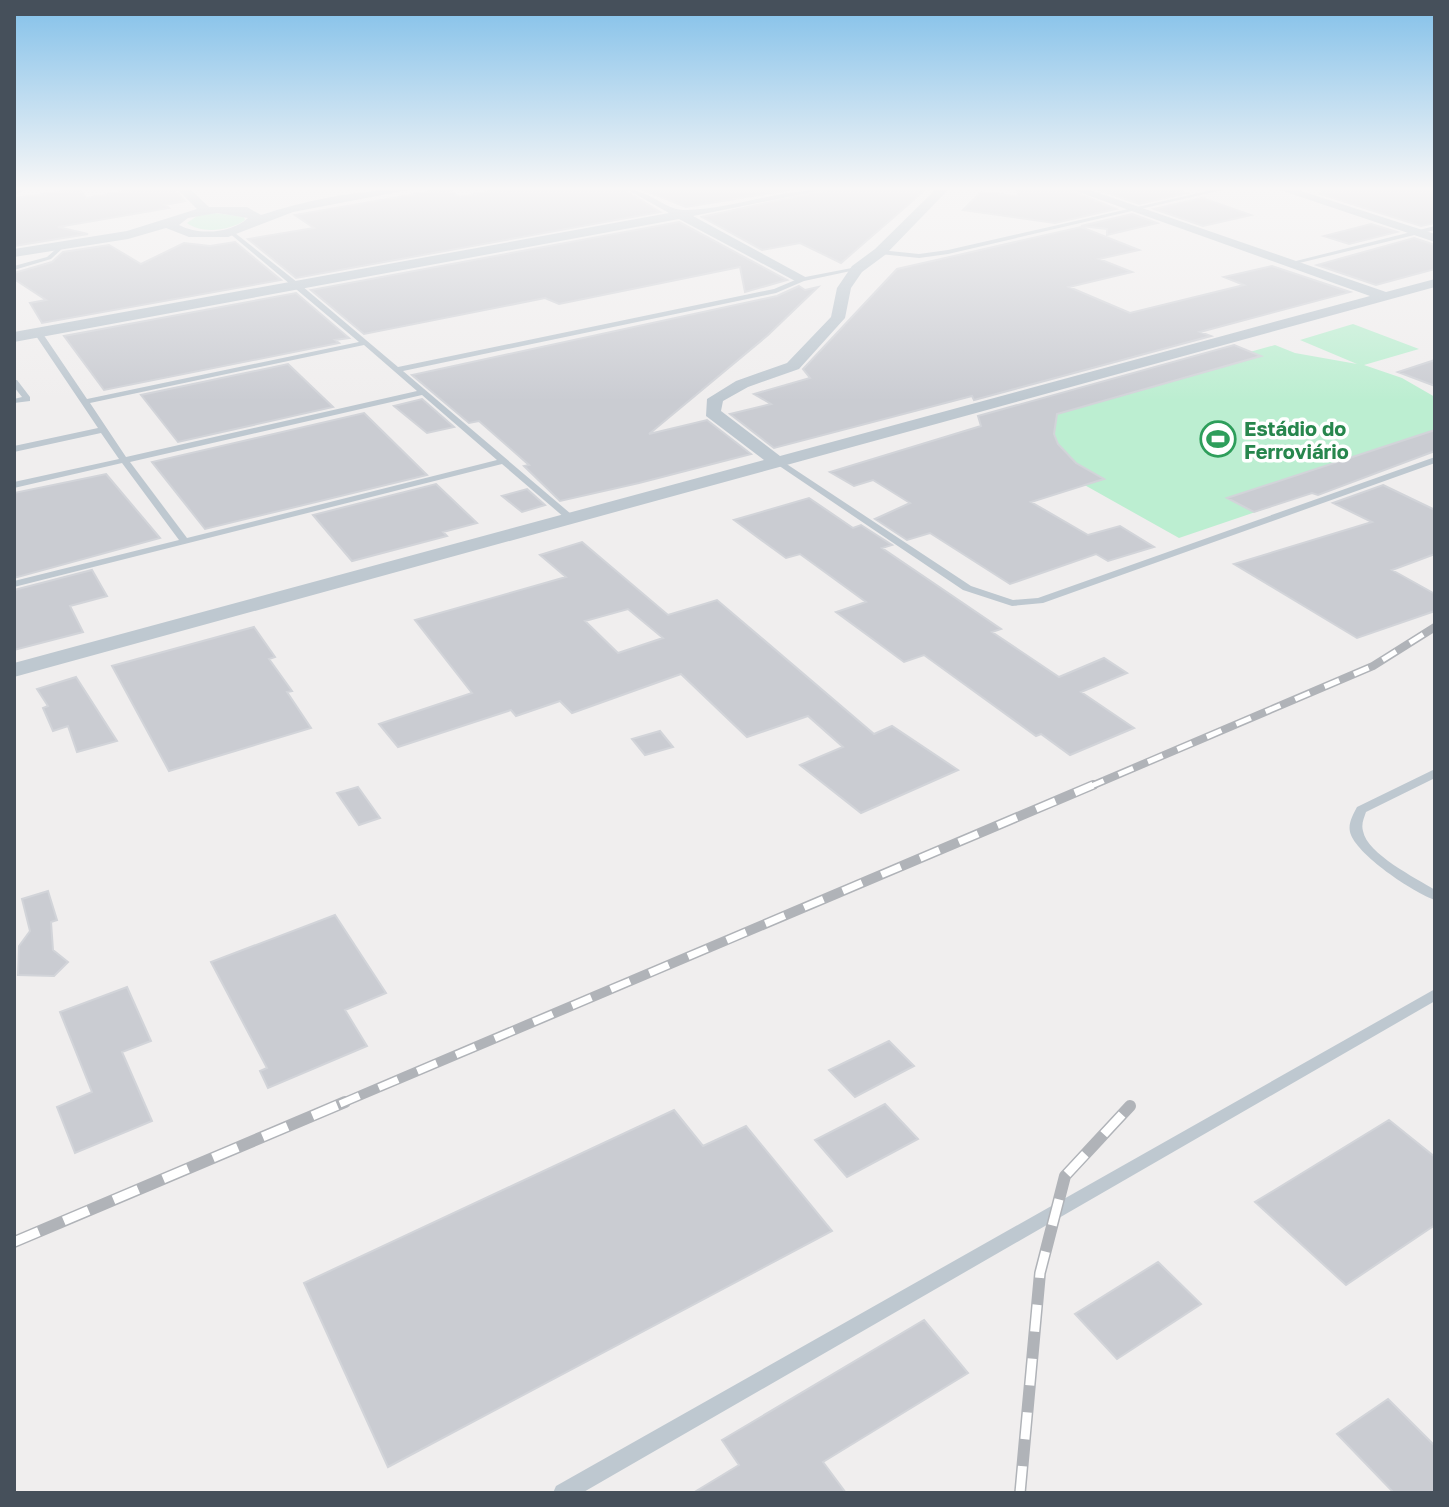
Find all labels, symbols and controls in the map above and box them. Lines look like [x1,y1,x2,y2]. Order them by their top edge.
place label: Estádio do Ferroviário [1244,416,1349,463]
sports icon: Estádio do Ferroviário [1199,420,1237,458]

